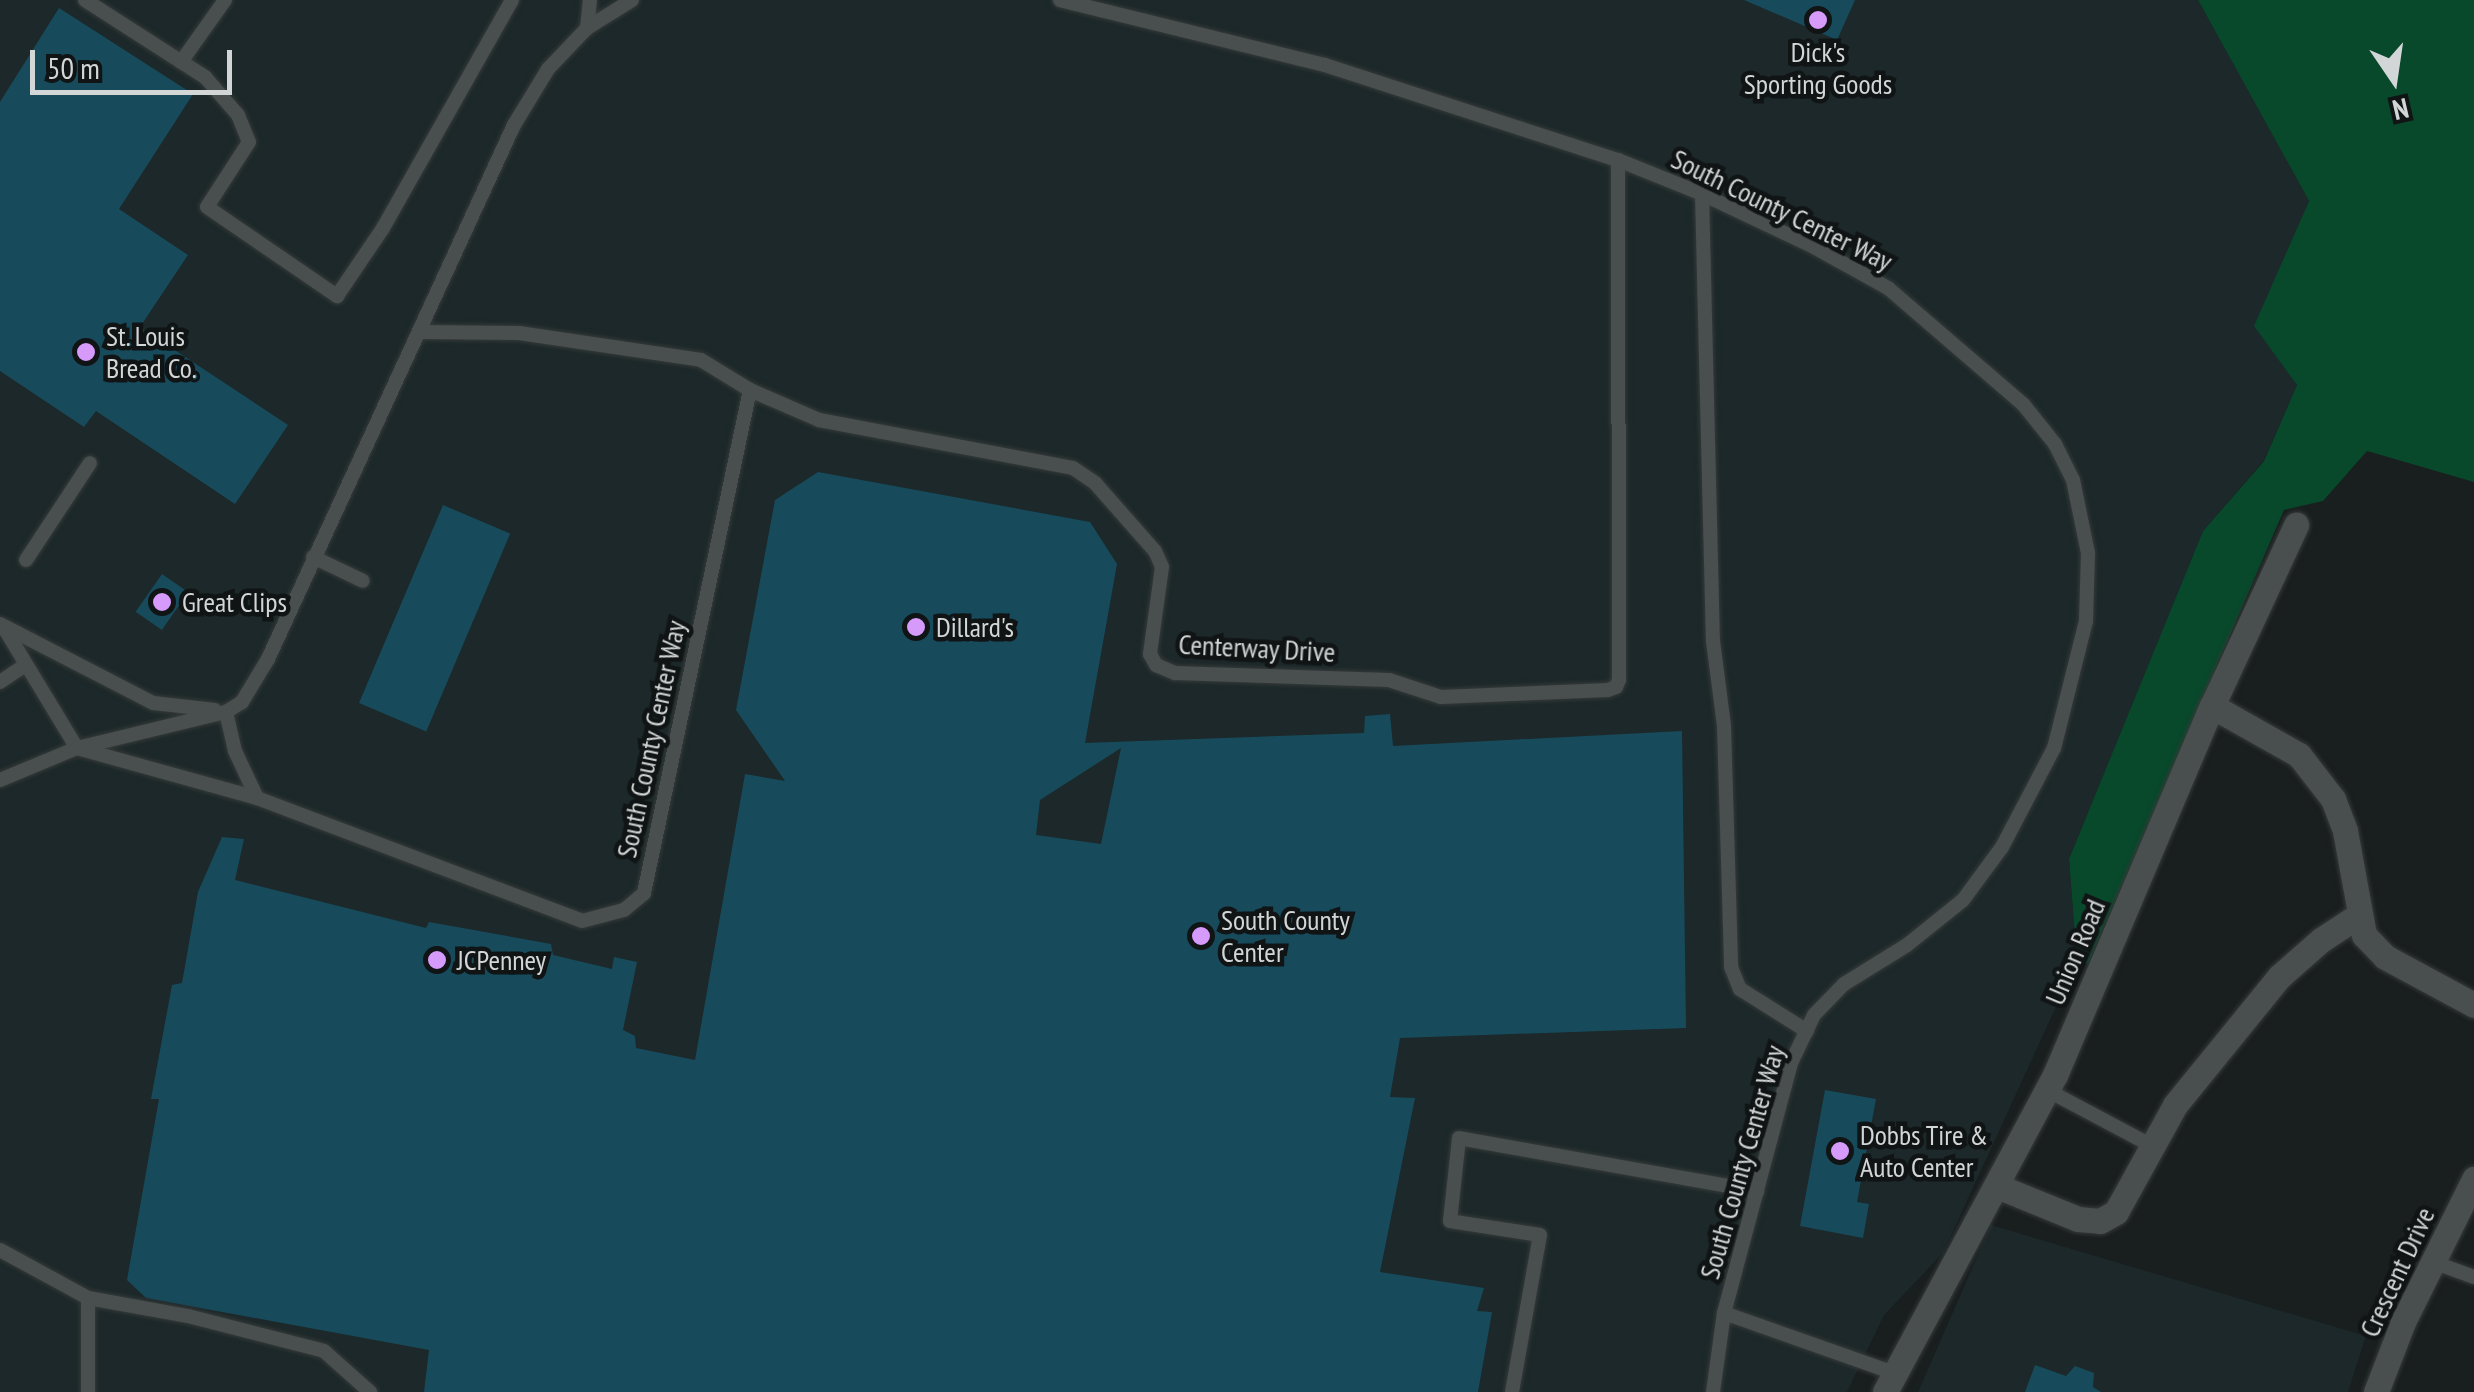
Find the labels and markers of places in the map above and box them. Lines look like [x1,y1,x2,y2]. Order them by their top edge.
marker: Dick's Sporting Goods [1807,9,1829,31]
place label: Dick's Sporting Goods [1744,35,1892,101]
place label: St. Louis Bread Co. [106,319,197,385]
marker: St. Louis Bread Co. [75,341,97,363]
place label: Great Clips [182,585,287,619]
marker: Great Clips [151,591,173,613]
place label: Dillard's [936,610,1014,644]
marker: Dillard's [905,616,927,638]
place label: South County Center [1221,903,1350,969]
marker: South County Center [1190,925,1212,947]
place label: JCPenney [457,943,546,977]
marker: JCPenney [426,949,448,971]
place label: Dobbs Tire & Auto Center [1860,1118,1989,1184]
marker: Dobbs Tire & Auto Center [1829,1140,1851,1162]

